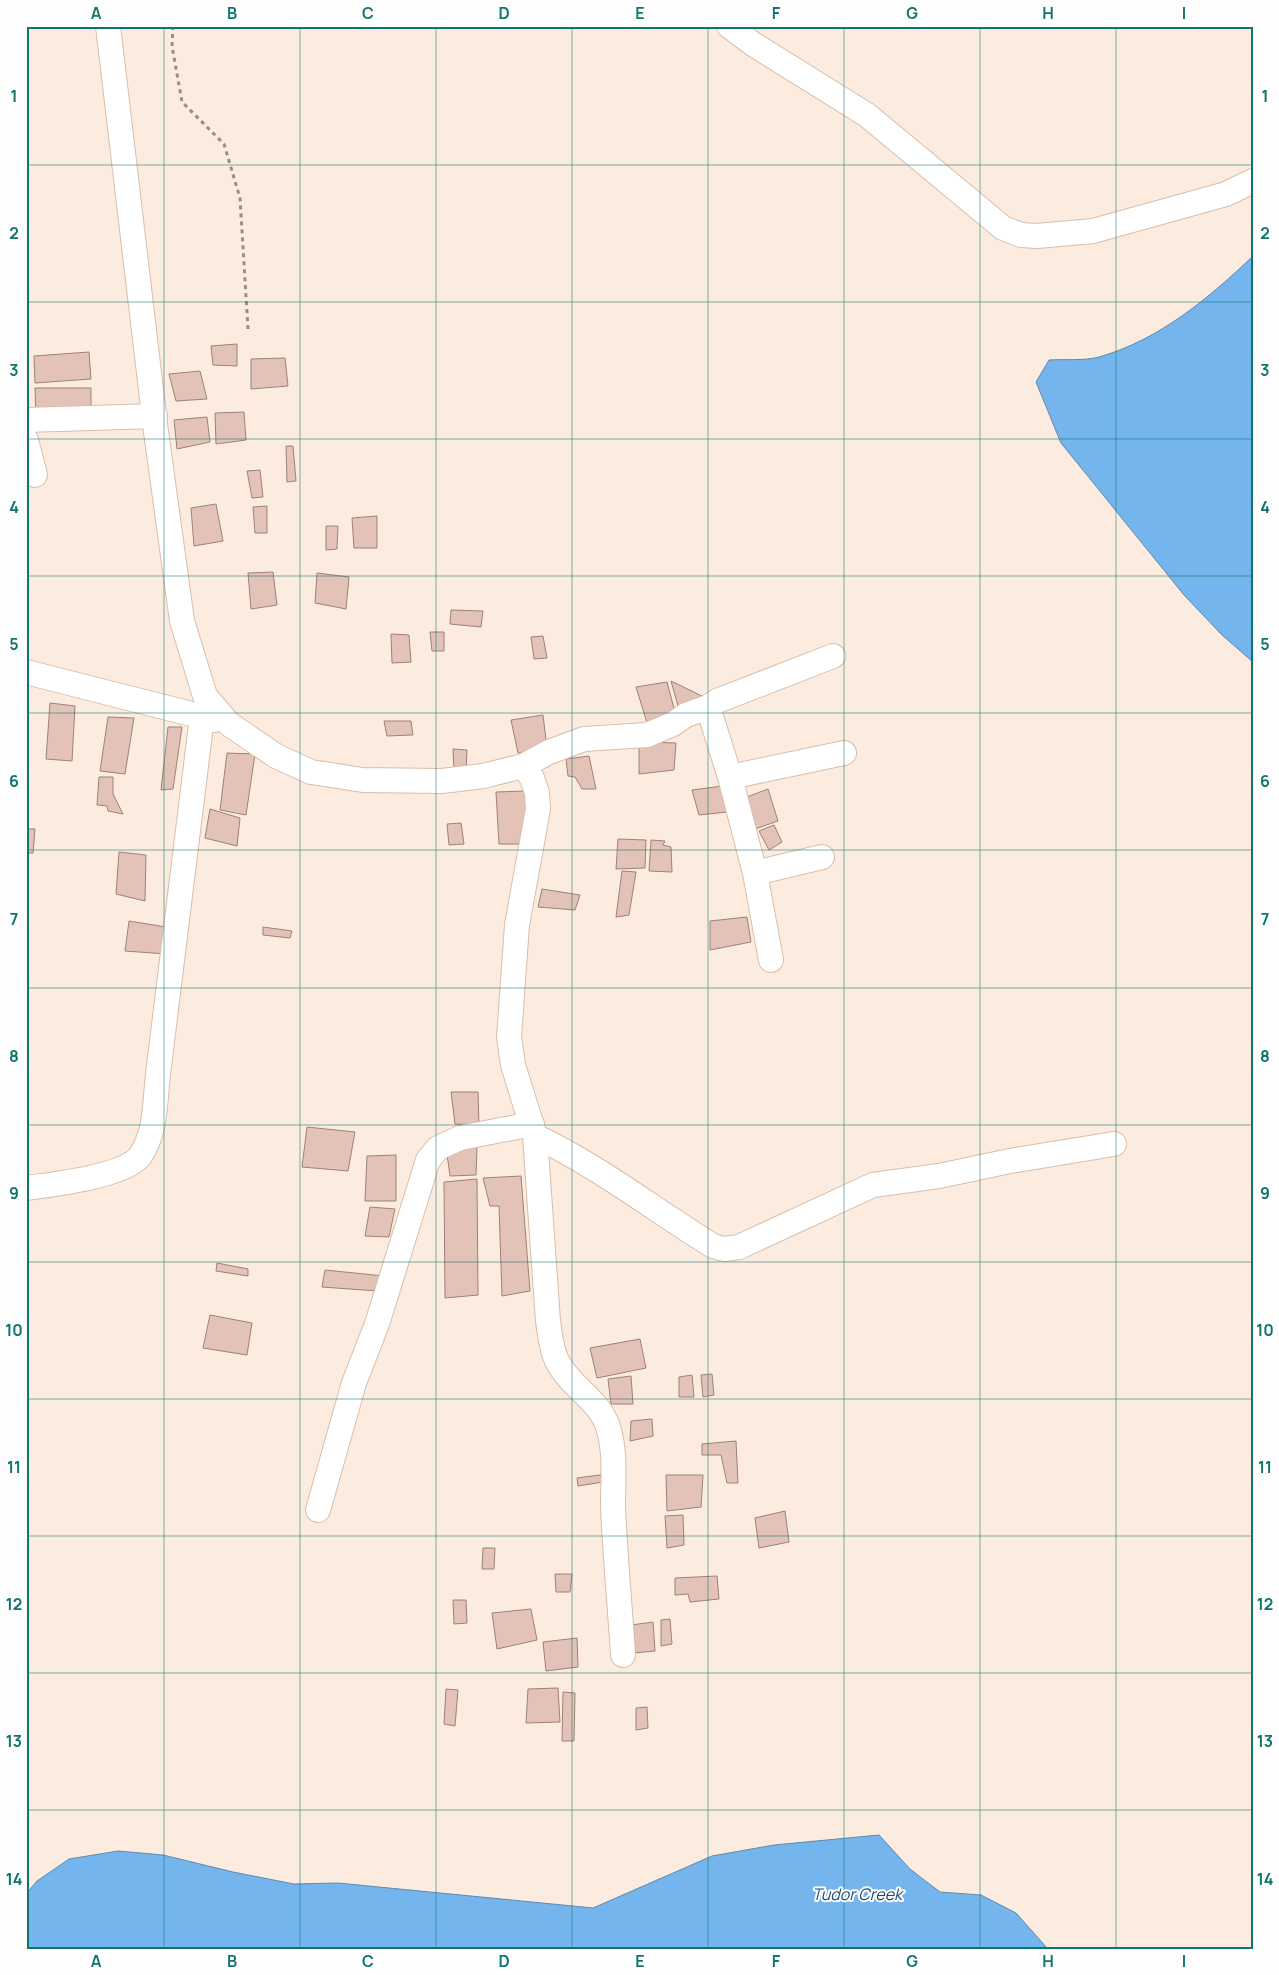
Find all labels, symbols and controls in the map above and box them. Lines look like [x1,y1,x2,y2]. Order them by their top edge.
text: A [91,2,102,24]
text: B [227,2,237,24]
text: C [362,2,374,24]
text: D [498,2,510,24]
text: E [635,2,645,24]
text: F [772,2,781,24]
text: G [906,2,918,24]
text: H [1042,2,1054,24]
text: I [1182,2,1186,24]
text: 1 [10,85,18,107]
text: 1 [1261,85,1269,107]
text: 2 [9,222,19,244]
text: 2 [1260,222,1270,244]
text: 3 [9,359,19,381]
text: 3 [1260,359,1270,381]
text: 4 [9,496,19,518]
text: 4 [1260,496,1270,518]
text: 5 [9,633,19,655]
text: 5 [1260,633,1270,655]
text: 6 [9,770,19,792]
text: 6 [1260,770,1270,792]
text: 7 [10,908,18,930]
text: 7 [1261,908,1269,930]
text: 8 [9,1045,19,1067]
text: 8 [1260,1045,1270,1067]
text: 9 [9,1182,19,1204]
text: 9 [1260,1182,1270,1204]
text: 10 [5,1319,23,1341]
text: 10 [1256,1319,1274,1341]
text: 11 [7,1456,21,1478]
text: 11 [1258,1456,1272,1478]
text: 12 [6,1593,22,1615]
text: 12 [1257,1593,1273,1615]
text: 13 [6,1730,22,1752]
text: 13 [1257,1730,1273,1752]
text: 14 [6,1868,22,1890]
text: 14 [1257,1868,1273,1890]
water label: Tudor Creek [812,1883,904,1905]
text: A [91,1950,102,1972]
text: B [227,1950,237,1972]
text: C [362,1950,374,1972]
text: D [498,1950,510,1972]
text: E [635,1950,645,1972]
text: F [772,1950,781,1972]
text: G [906,1950,918,1972]
text: H [1042,1950,1054,1972]
text: I [1182,1950,1186,1972]

